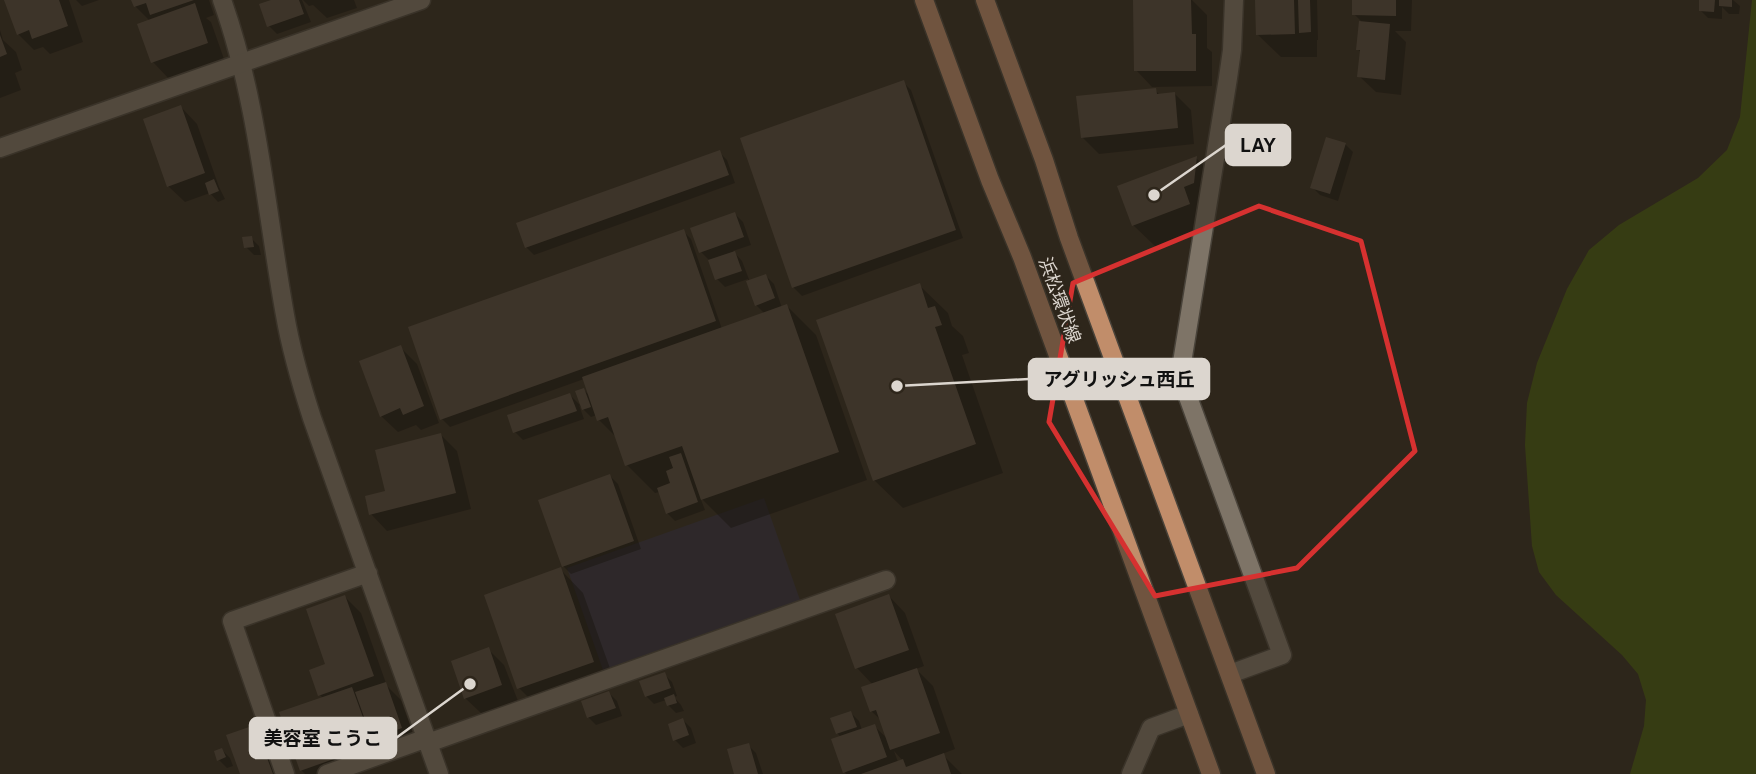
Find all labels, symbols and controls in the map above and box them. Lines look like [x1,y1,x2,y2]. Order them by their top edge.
callout: LAY [1226,125,1290,165]
text: LAY [1240,134,1276,156]
street label: 浜松環状線 [1035,254,1085,346]
callout: アグリッシュ西丘 [1029,359,1209,399]
text: アグリッシュ西丘 [1043,368,1195,390]
callout: 美容室 こうこ [250,718,396,758]
text: 美容室 こうこ [264,727,382,749]

